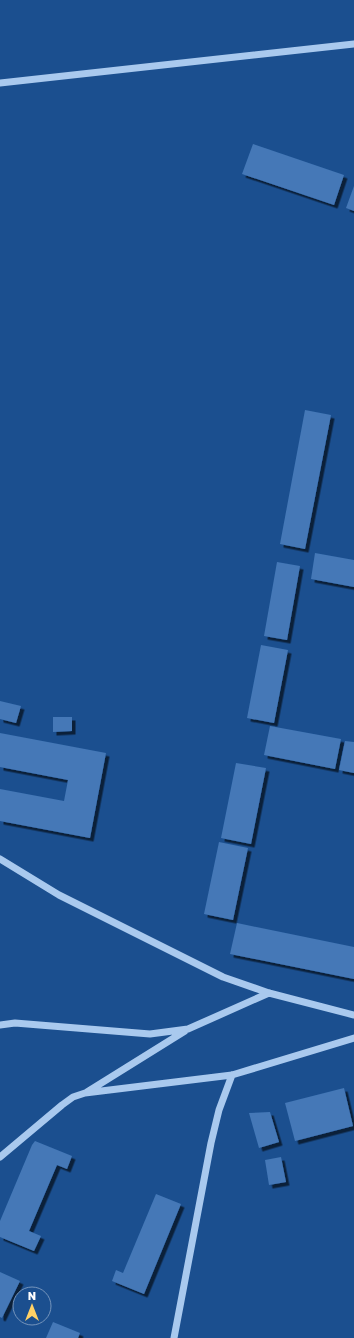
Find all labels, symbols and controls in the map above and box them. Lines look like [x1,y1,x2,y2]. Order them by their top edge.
north arrow [12,1286,52,1326]
text: N [28,1289,36,1302]

